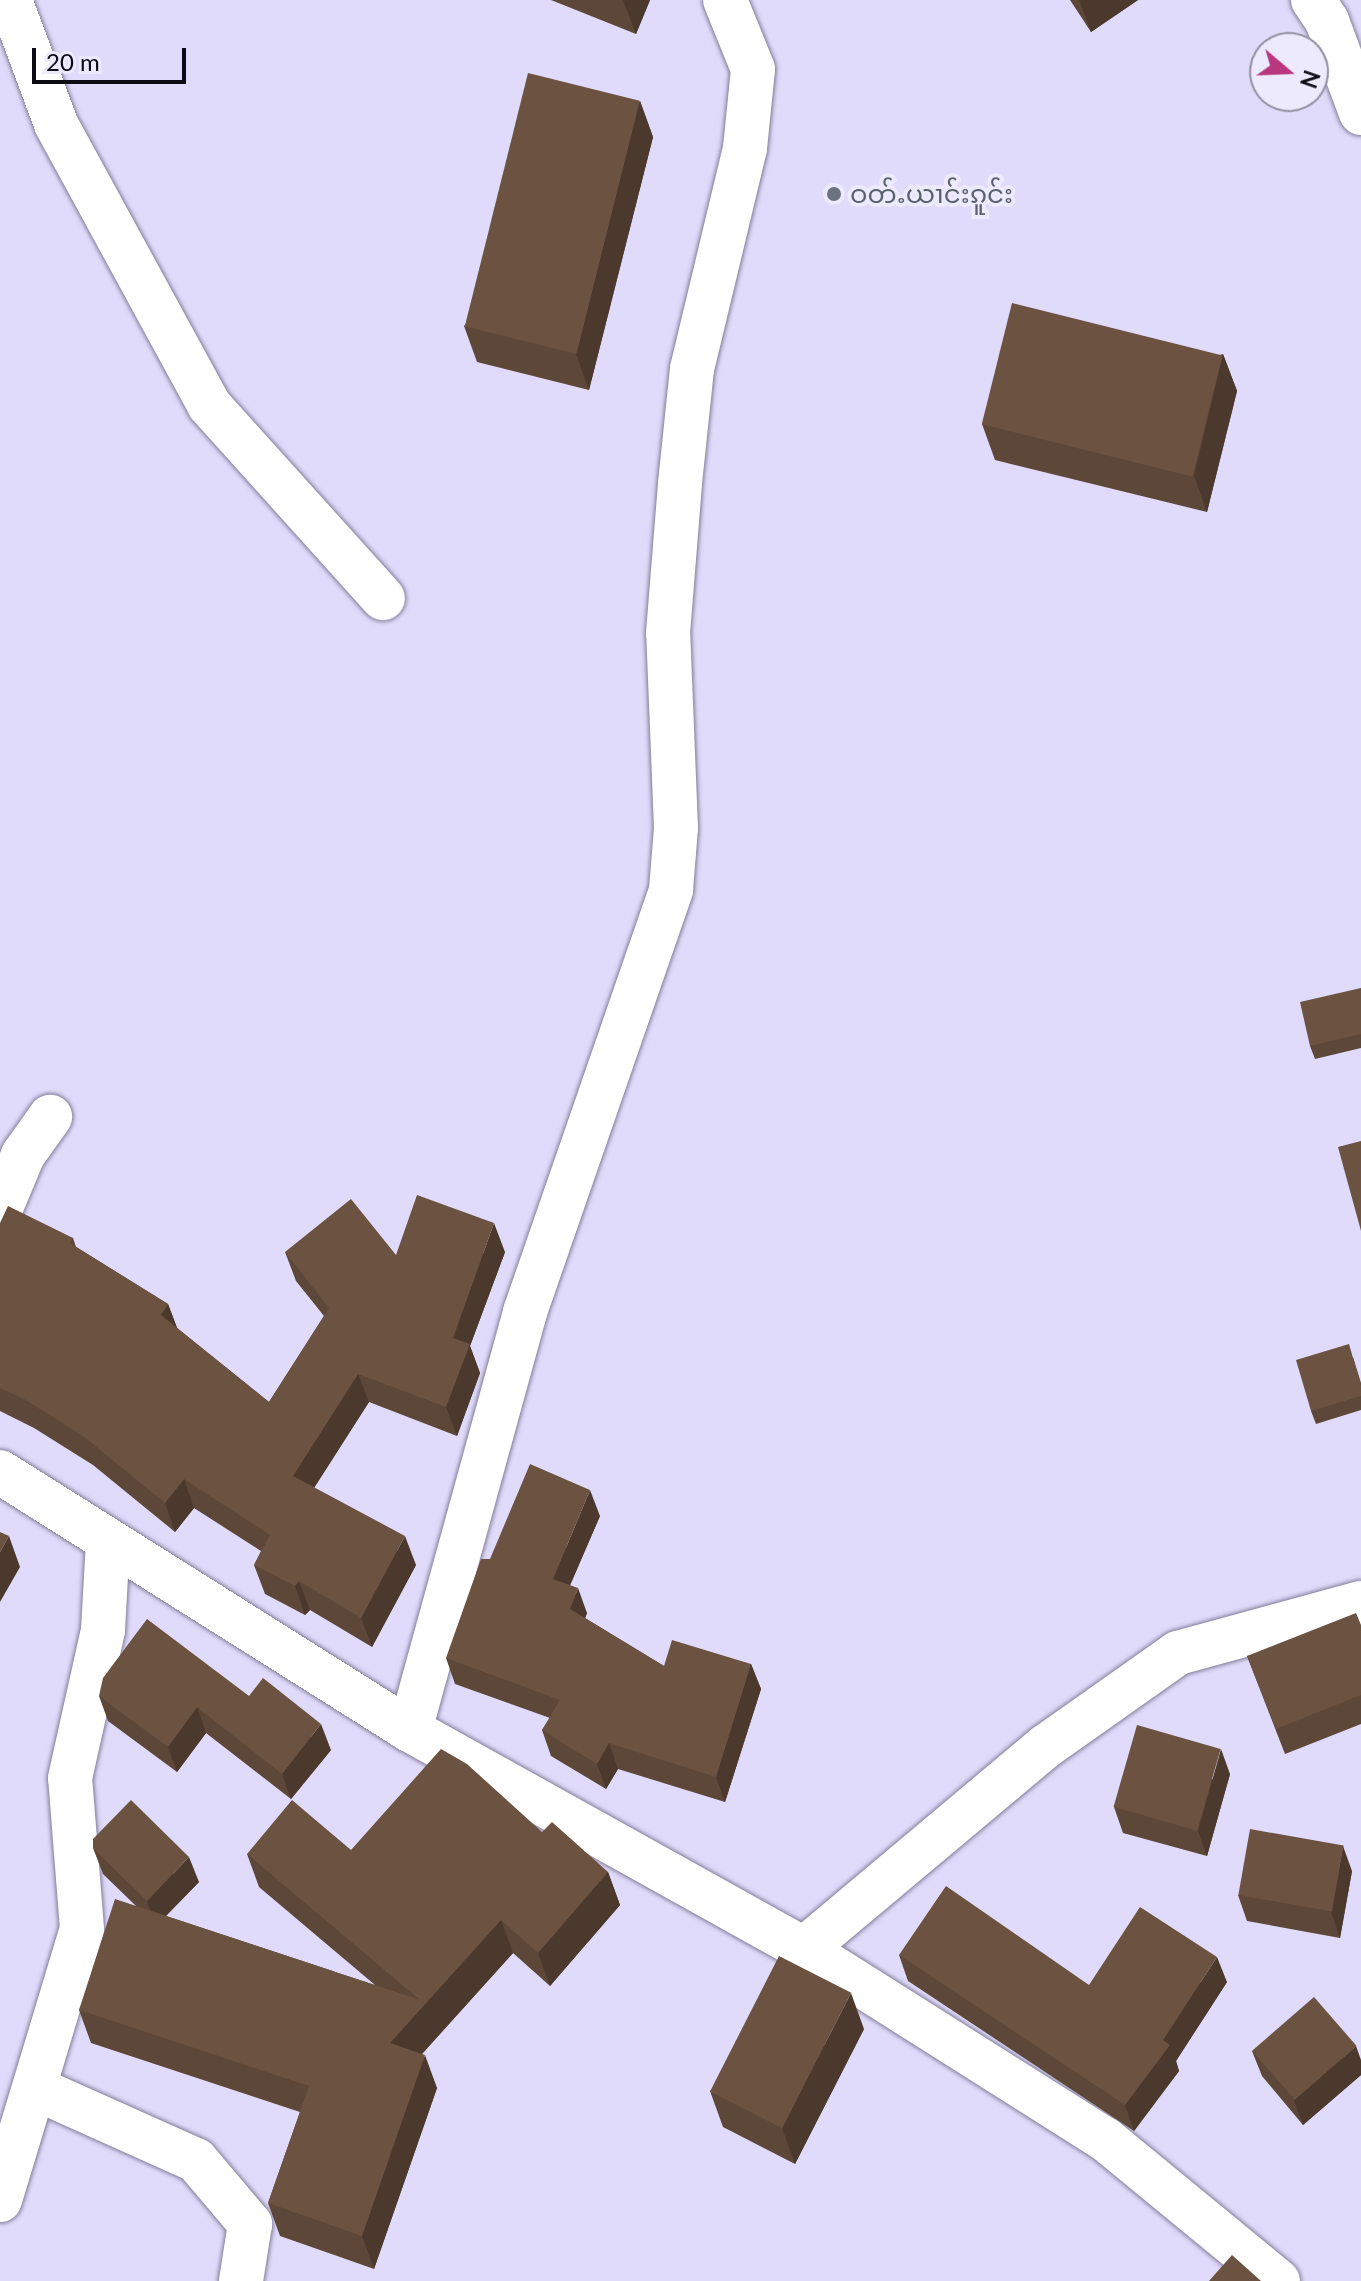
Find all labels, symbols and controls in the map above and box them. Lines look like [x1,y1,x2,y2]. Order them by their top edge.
scale bar [36,32,190,82]
north arrow [1249,32,1329,112]
text: 20 m [46,47,100,76]
text: N [1295,67,1326,92]
place label: ဝတ်ႉယၢင်းၵူင်း [850,178,1013,210]
marker: ဝတ်ႉယၢင်းၵူင်း [825,185,843,203]

